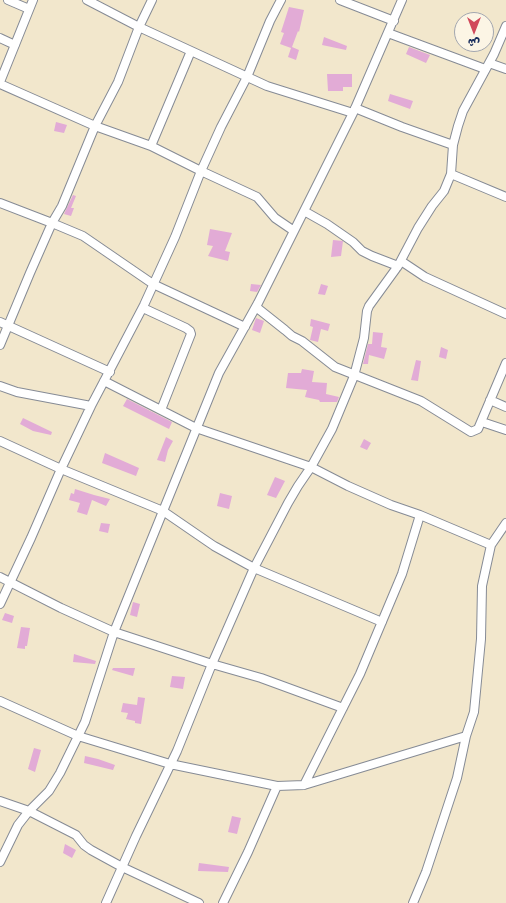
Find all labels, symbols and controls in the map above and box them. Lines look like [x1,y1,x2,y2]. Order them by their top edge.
north arrow [454,12,494,52]
text: ش [468,36,480,51]

